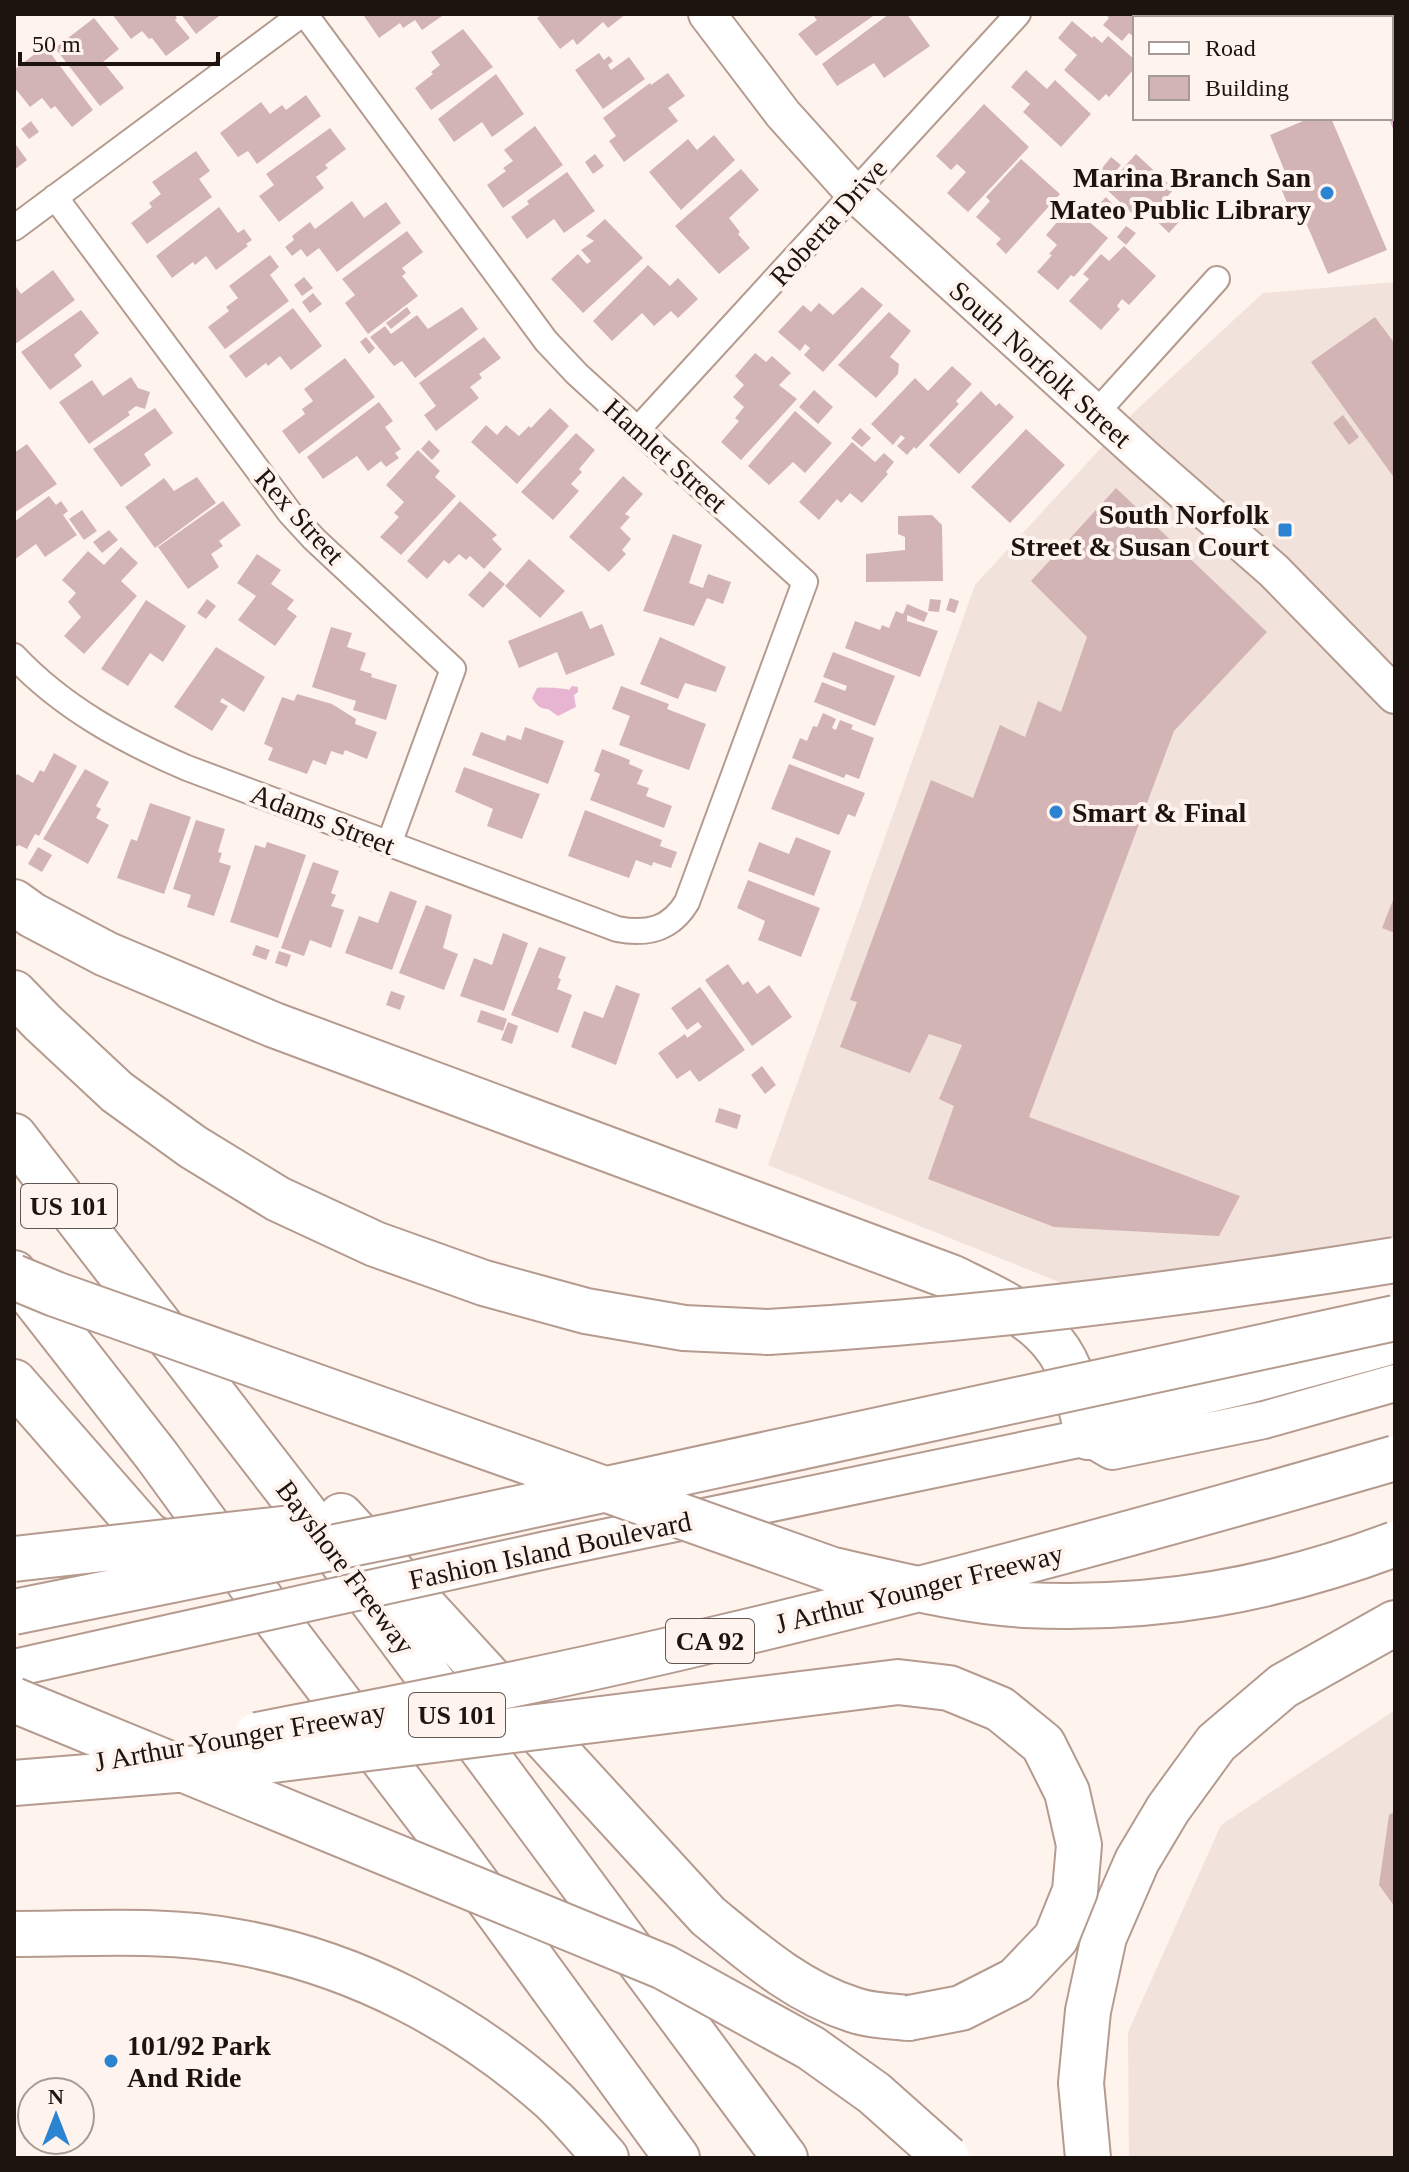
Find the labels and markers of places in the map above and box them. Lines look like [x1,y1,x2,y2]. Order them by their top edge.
place label: Marina Branch San Mateo Public Library [1050,162,1311,225]
marker: Marina Branch San Mateo Public Library [1318,184,1336,202]
place label: South Norfolk Street & Susan Court [1011,499,1270,562]
marker: South Norfolk Street & Susan Court [1276,521,1294,539]
place label: Smart & Final [1072,797,1246,828]
marker: Smart & Final [1047,803,1065,821]
place label: 101/92 Park And Ride [127,2030,271,2093]
marker: 101/92 Park And Ride [102,2052,120,2070]

